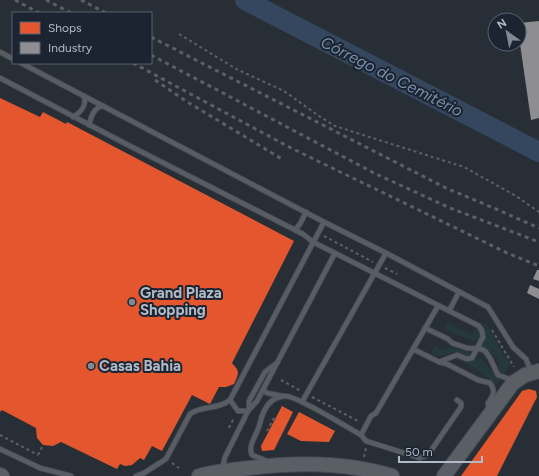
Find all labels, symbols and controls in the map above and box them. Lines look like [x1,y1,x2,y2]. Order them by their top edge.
legend [12,12,152,64]
north arrow [487,12,527,52]
text: N [495,16,509,32]
text: Shops [48,21,82,35]
water label: Córrego do Cemitério [318,32,466,121]
text: Industry [48,41,93,55]
place label: Grand Plaza Shopping [140,284,222,319]
marker: Grand Plaza Shopping [127,297,137,307]
place label: Casas Bahia [99,357,181,375]
marker: Casas Bahia [86,361,96,371]
scale bar [399,438,482,464]
text: 50 m [405,445,433,459]

